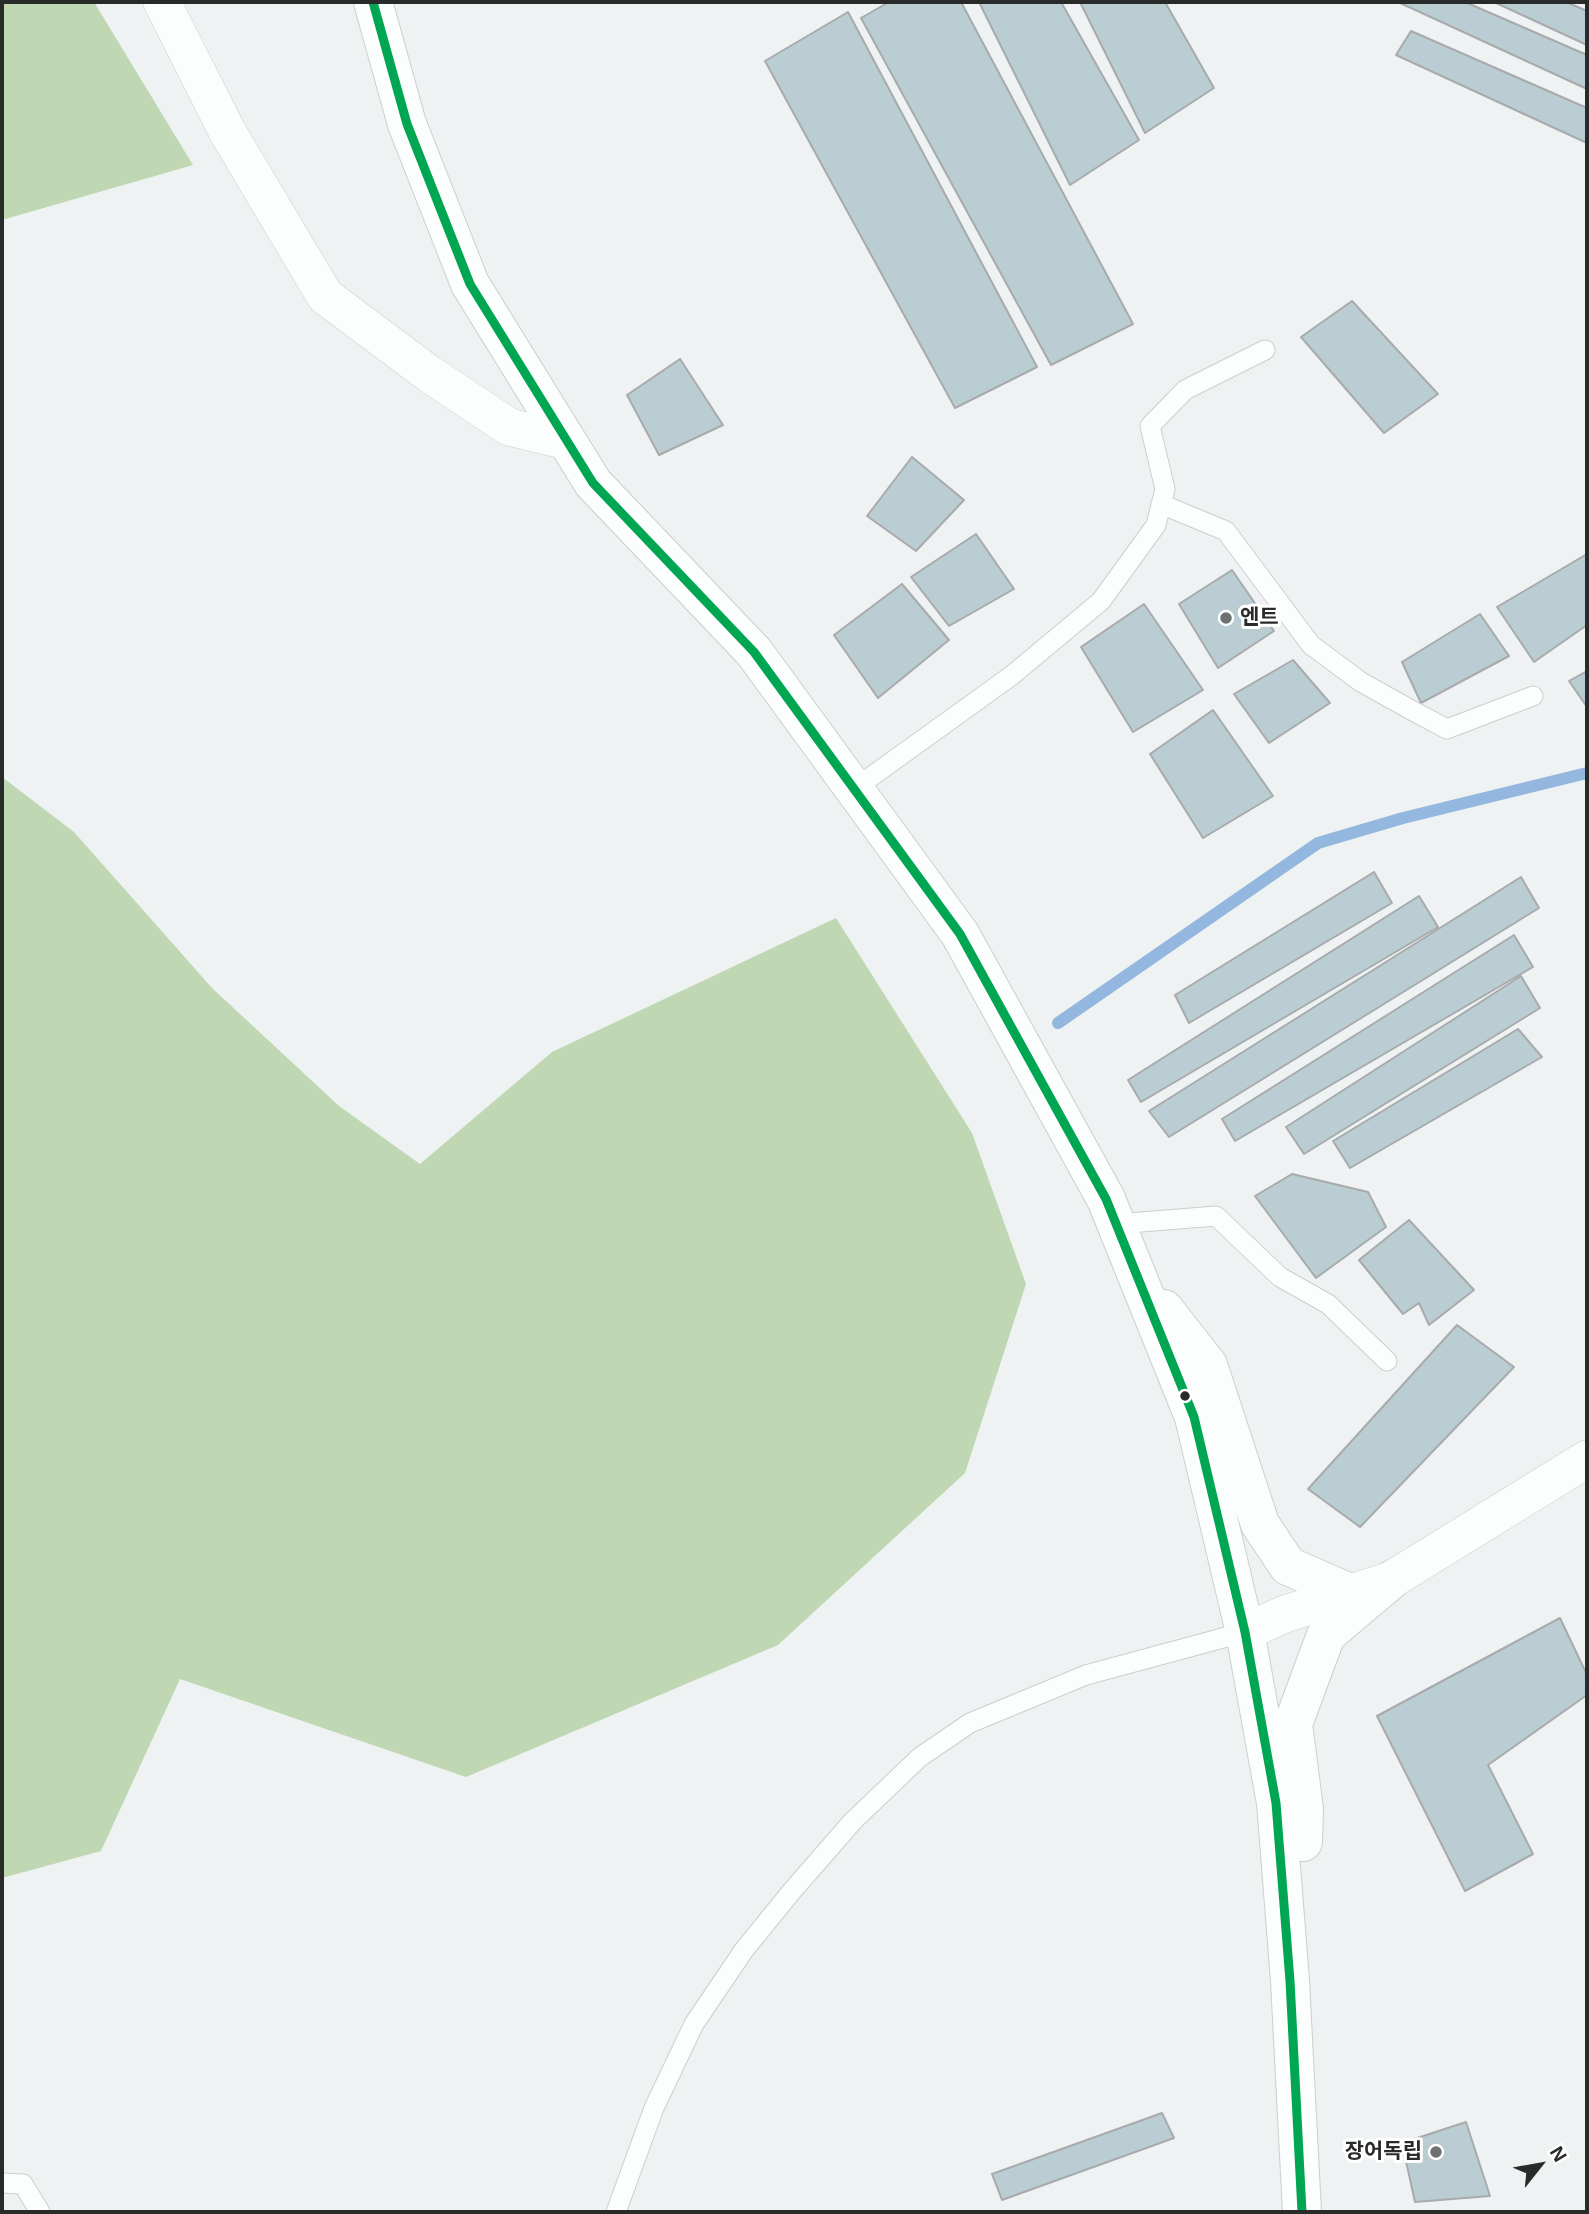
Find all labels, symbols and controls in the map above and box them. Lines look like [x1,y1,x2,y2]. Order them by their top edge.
place label: 엔트 [1240,605,1279,631]
marker: 엔트 [1218,610,1234,626]
unlabelled marker [1178,1389,1192,1403]
north arrow [1505,2130,1575,2200]
place label: 장어독립 [1345,2139,1422,2165]
text: N [1546,2143,1571,2165]
marker: 장어독립 [1428,2144,1444,2160]

